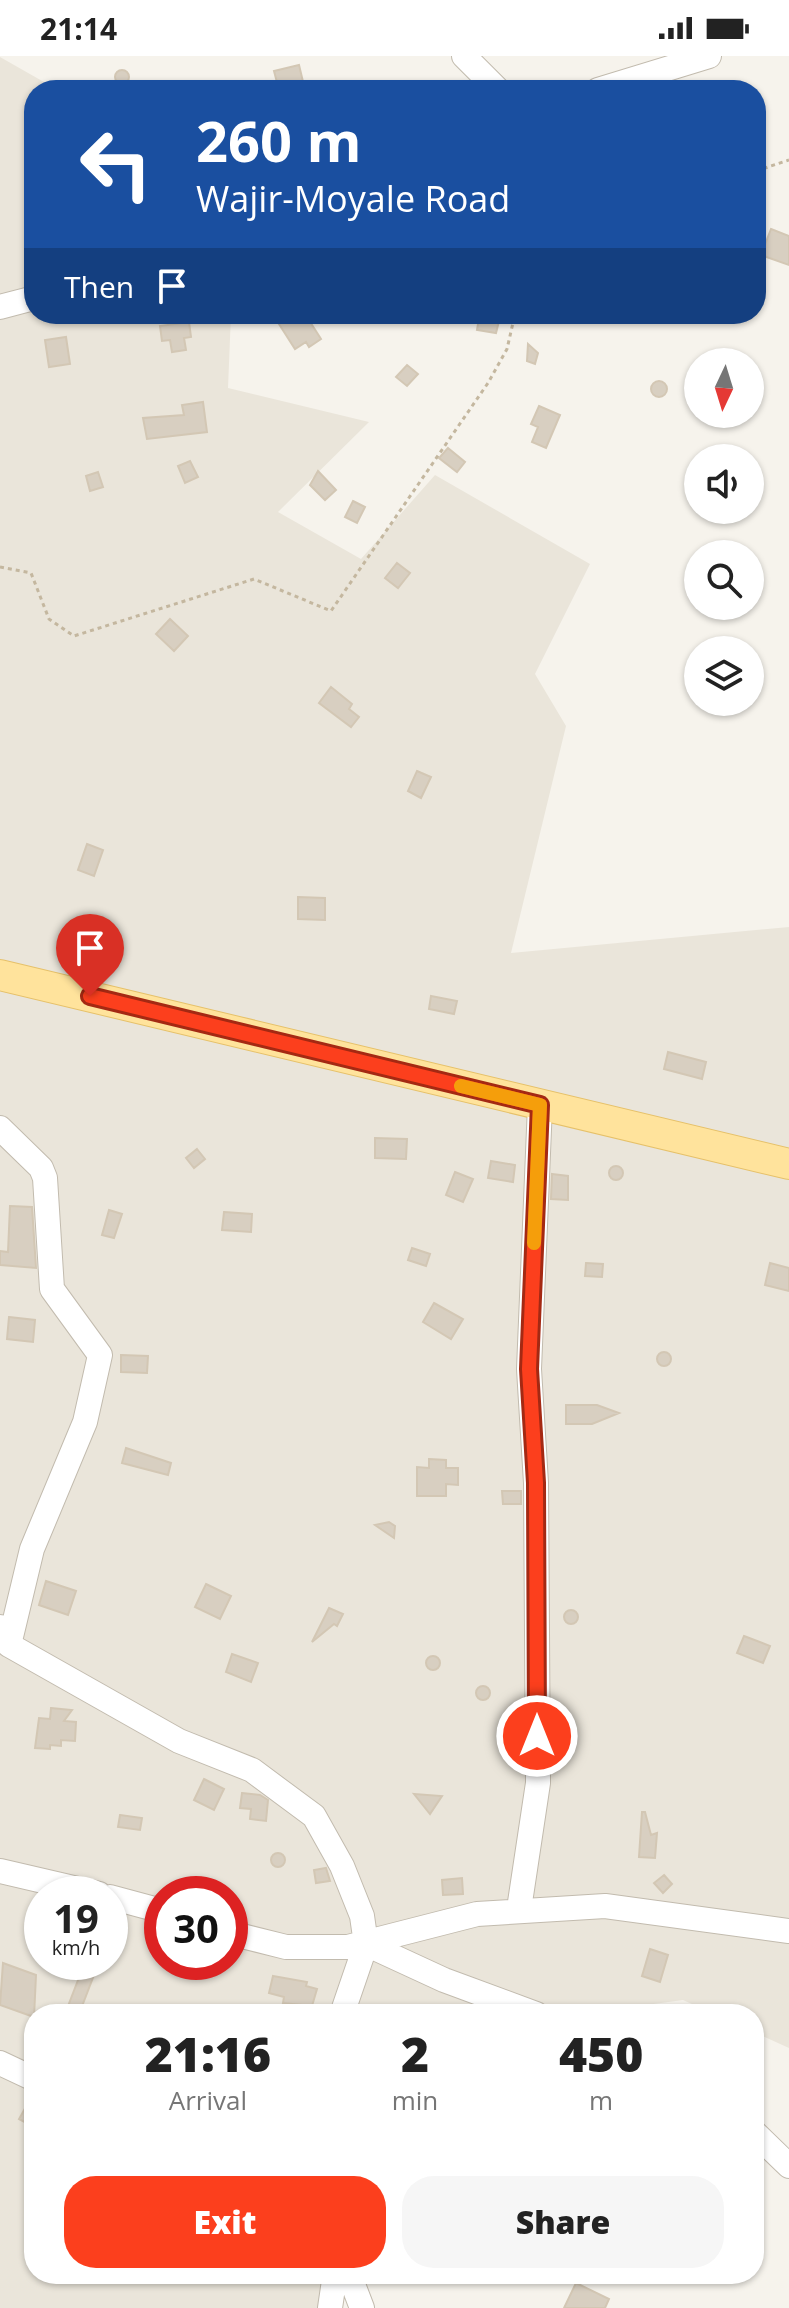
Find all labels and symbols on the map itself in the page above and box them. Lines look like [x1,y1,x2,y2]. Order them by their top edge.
north arrow [684,348,764,428]
pin [56,914,124,996]
position arrow [495,1694,579,1778]
speed limit sign: 30 [144,1876,248,1980]

